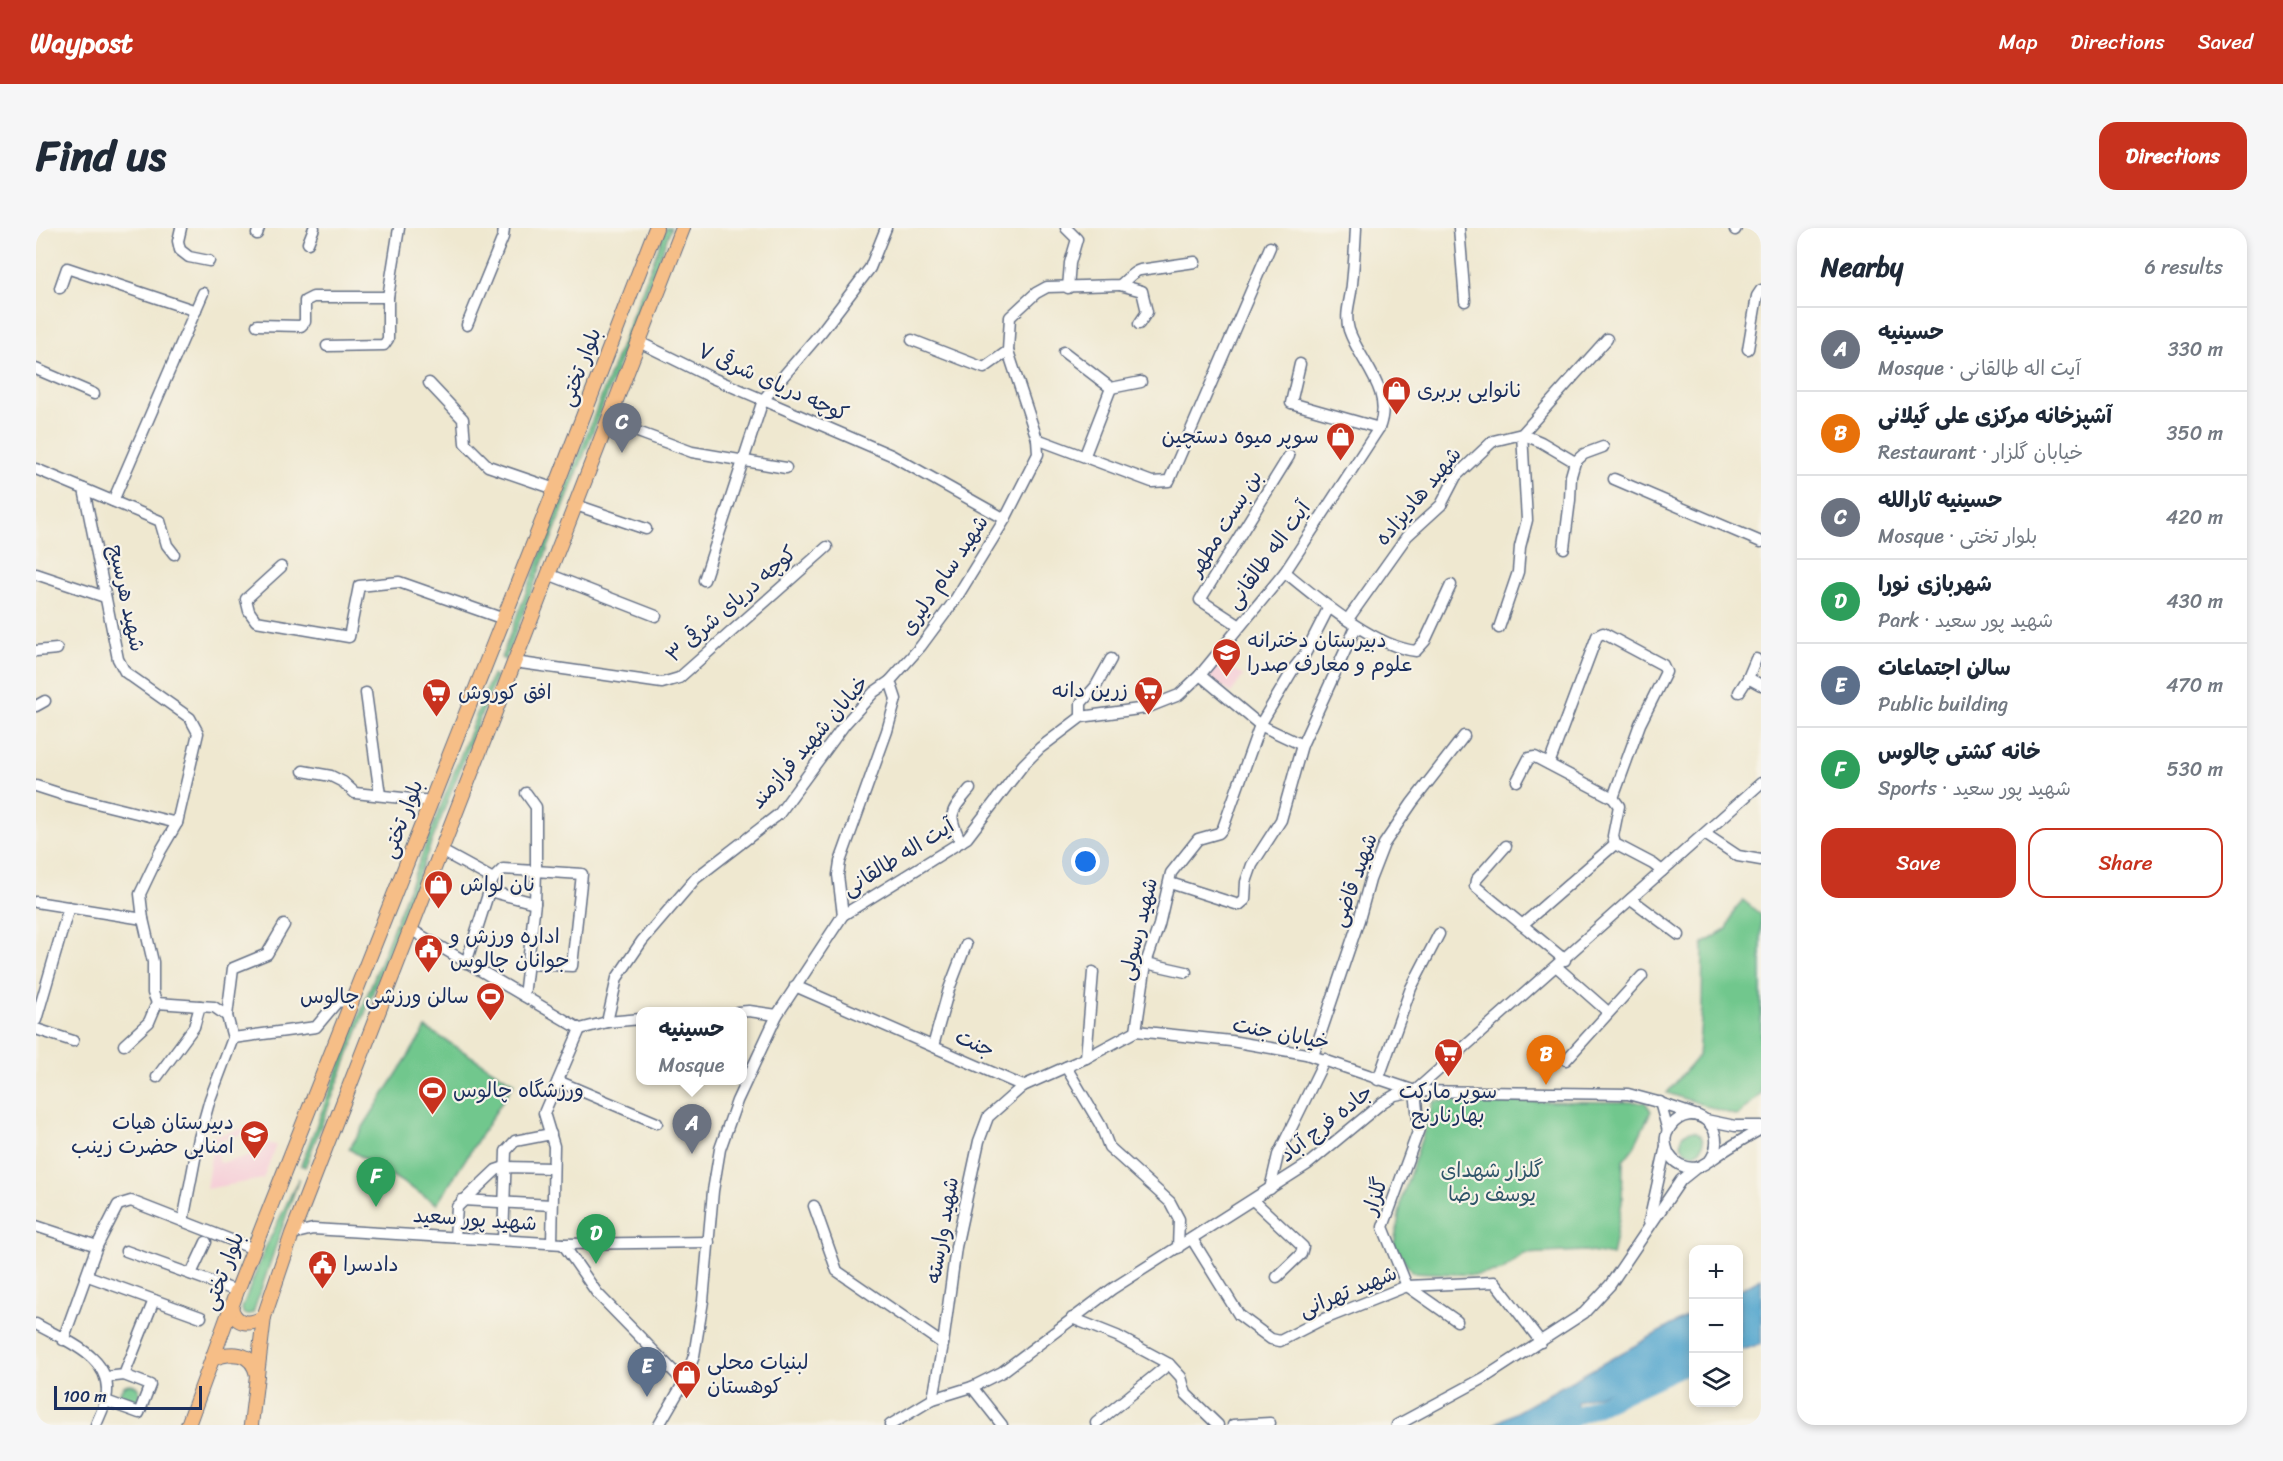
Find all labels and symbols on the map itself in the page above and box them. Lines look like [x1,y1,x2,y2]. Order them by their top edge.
street label: بلوار تختی [548,322,612,412]
street label: کوچه دریای شرقی ۷ [691,332,855,432]
place label: نانوایی بربری [1417,371,1522,409]
shop icon: نانوایی بربری [1380,374,1412,416]
pin: C [602,404,642,453]
place label: سوپر میوه دستچین [1162,417,1319,455]
shop icon: سوپر میوه دستچین [1324,420,1356,462]
street label: شهید هادیزاده [1365,437,1471,555]
street label: بن بست مطهر [1176,462,1273,586]
street label: آیت اله طالقانی [1215,492,1321,618]
street label: شهید سام دلیری [889,506,999,644]
street label: کوچه دریای شرقی ۳ [656,536,806,672]
street label: شهید هرسیج [97,541,157,655]
place label: دبیرستان دخترانه علوم و معارف صدرا [1247,621,1412,683]
school or university icon: دبیرستان دخترانه علوم و معارف صدرا [1210,636,1242,678]
street label: خیابان شهید فرازمند [740,666,878,818]
place label: زرین دانه [1051,671,1128,709]
place label: افق کوروش [458,673,552,711]
supermarket icon: زرین دانه [1133,674,1165,716]
supermarket icon: افق کوروش [421,676,453,718]
street label: بلوار تختی [370,774,434,864]
street label: آیت اله طالقانی [834,807,963,907]
street label: شهید قاضی [1319,828,1389,932]
your location [1071,847,1100,876]
place label: نان لواش [460,865,535,903]
shop icon: نان لواش [423,868,455,910]
street label: شهید رسولی [1107,874,1169,984]
place label: اداره ورزش و جوانان چالوس [448,917,570,979]
public building icon: اداره ورزش و جوانان چالوس [413,932,445,974]
place label: سالن ورزشی چالوس [300,977,469,1015]
sports icon: سالن ورزشی چالوس [474,980,506,1022]
street label: خیابان جنت [1229,1005,1333,1061]
street label: جنت [949,1017,1001,1069]
supermarket icon: سوپر مارکت بهارنارنج [1432,1036,1464,1078]
pin: B [1526,1036,1566,1085]
place label: ورزشگاه چالوس [453,1071,584,1109]
place label: سوپر مارکت بهارنارنج [1399,1072,1497,1134]
sports icon: ورزشگاه چالوس [416,1074,448,1116]
street label: جاده فرج آباد [1270,1074,1382,1172]
place label: دبیرستان هیات امنایی حضرت زینب [71,1103,234,1165]
pin: A [672,1104,712,1154]
school or university icon: دبیرستان هیات امنایی حضرت زینب [239,1118,271,1160]
park label: گلزار شهدای یوسف رضا [1440,1151,1544,1213]
pin: F [356,1158,396,1207]
street label: گلزار [1350,1172,1399,1222]
street label: شهید وارسته [914,1174,970,1286]
street label: شهید پور سعید [412,1196,538,1242]
pin: D [576,1214,616,1264]
street label: بلوار تختی [191,1226,255,1316]
place label: دادسرا [343,1245,399,1283]
public building icon: دادسرا [306,1248,338,1290]
street label: شهید تهرانی [1293,1254,1403,1328]
place label: لبنیات محلی کوهستان [707,1343,809,1405]
pin: E [628,1348,666,1397]
shop icon: لبنیات محلی کوهستان [670,1358,702,1400]
scale bar [54,1383,202,1410]

